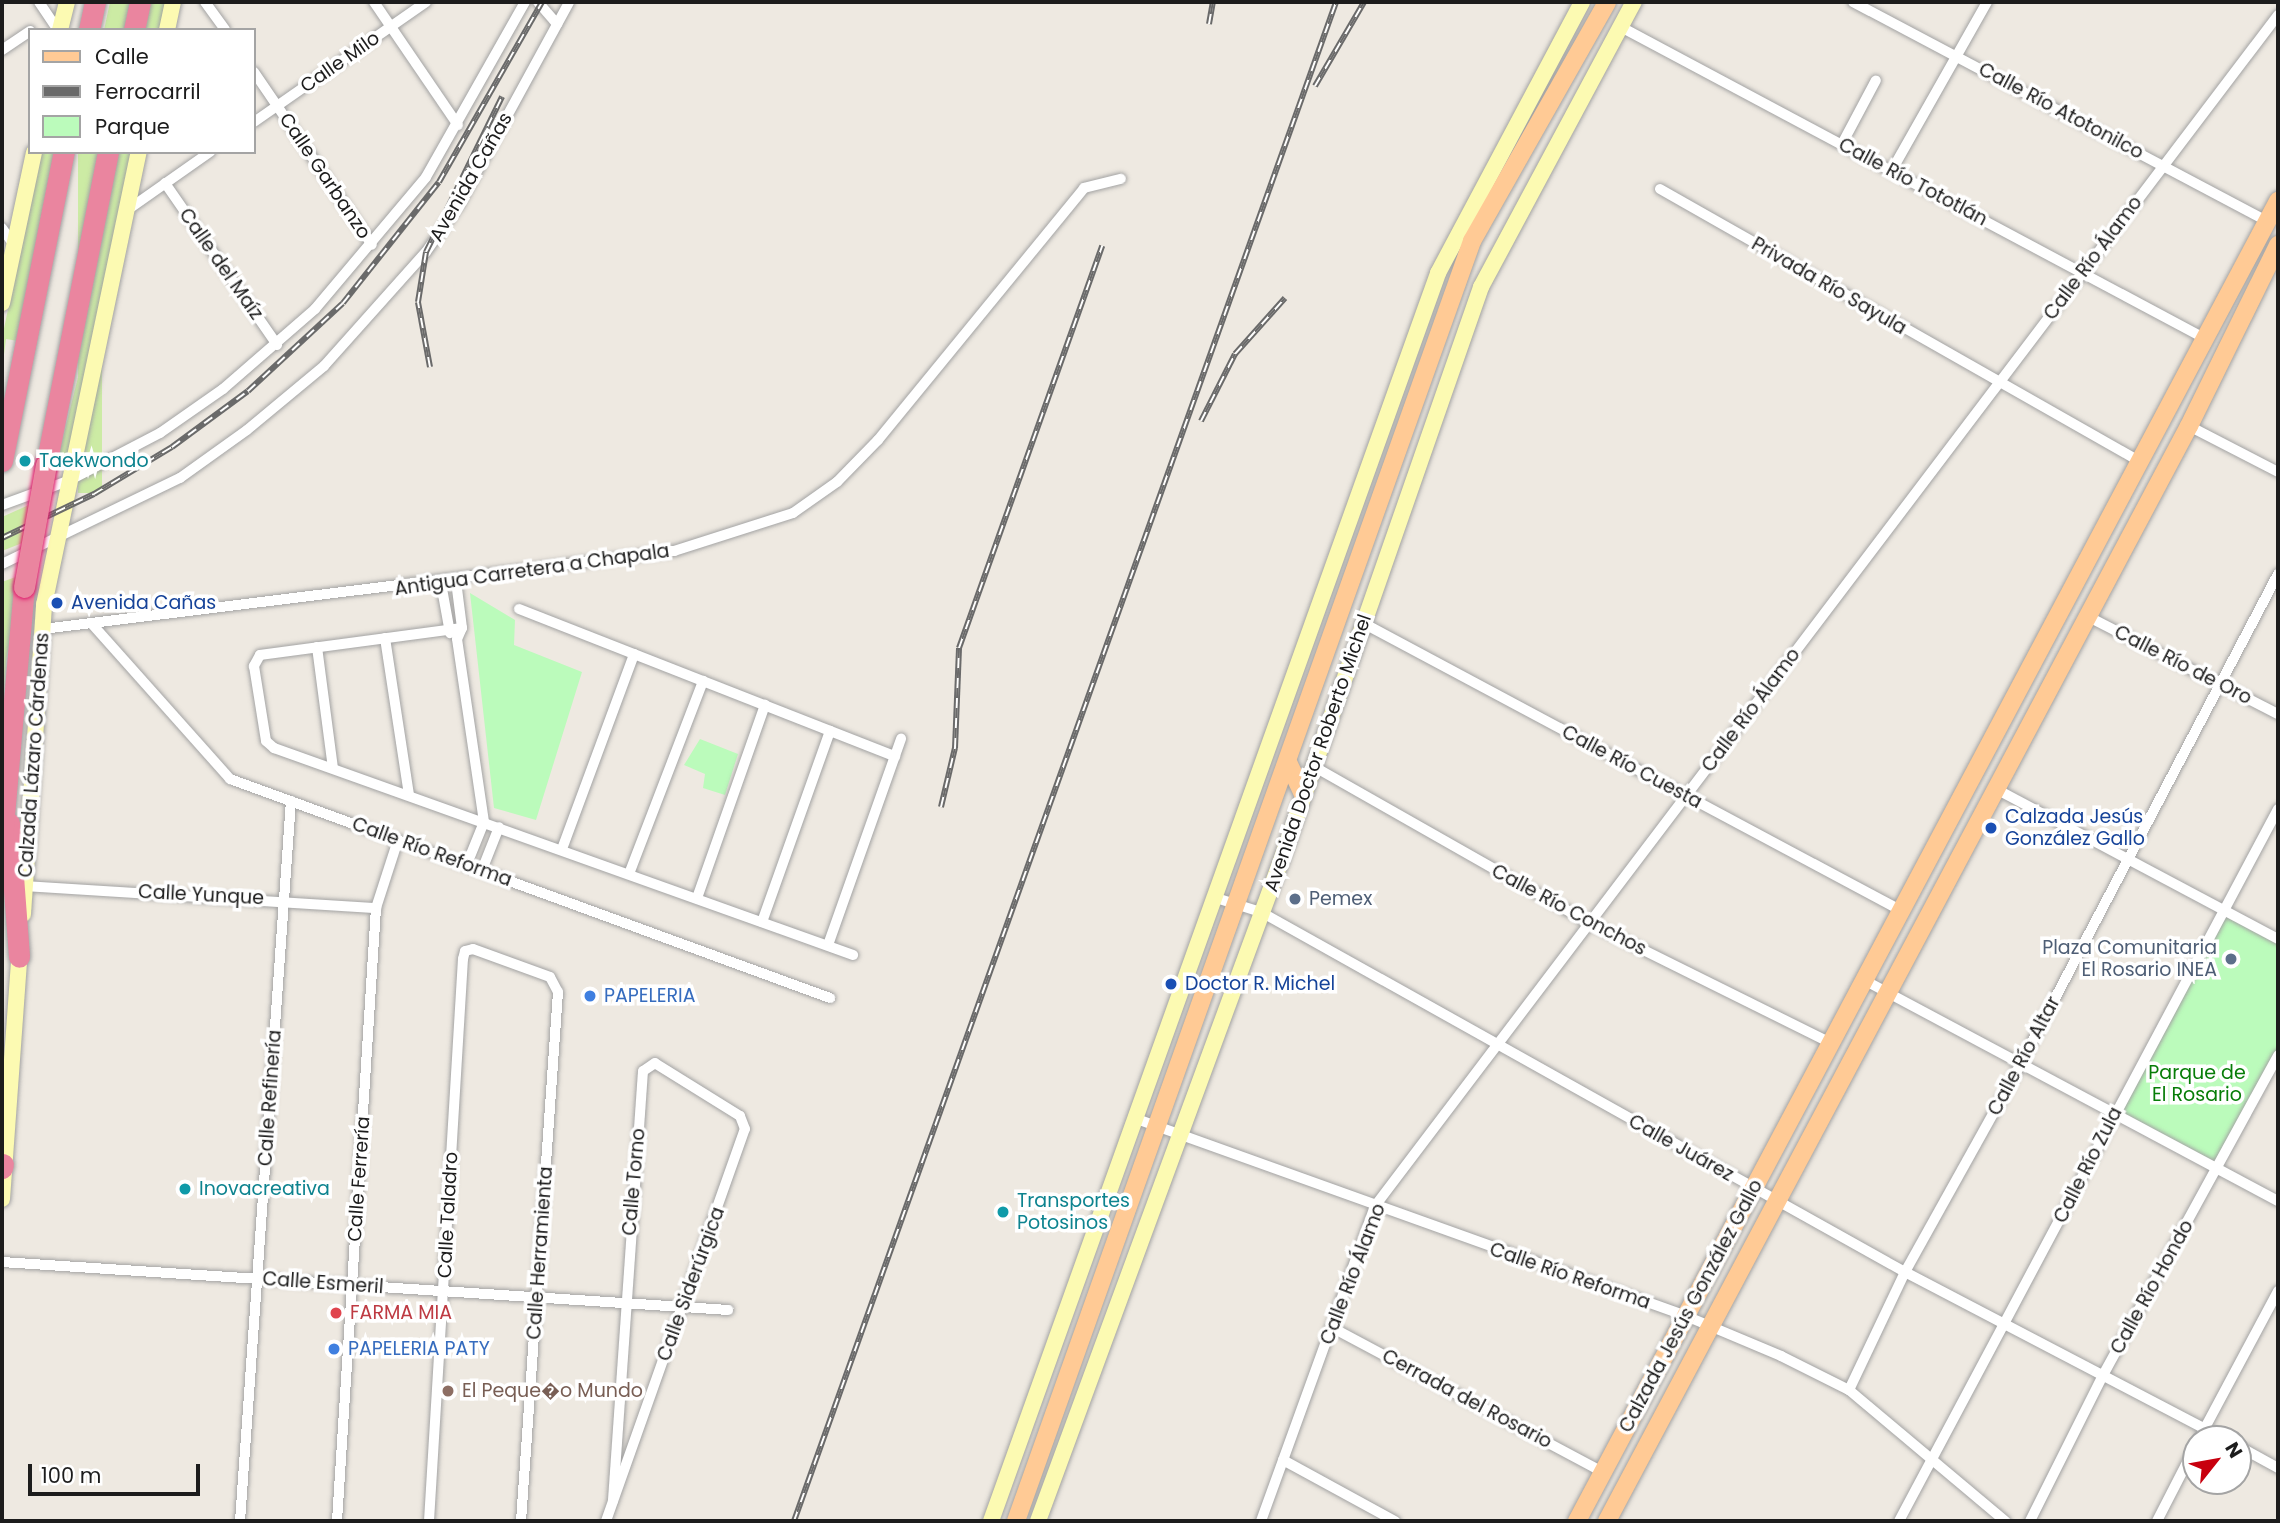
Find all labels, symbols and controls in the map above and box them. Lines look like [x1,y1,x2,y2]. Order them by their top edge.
street label: Calle Milo [296,26,384,98]
legend [28,28,256,154]
text: Calle [95,42,149,71]
street label: Calle Río Atotonilco [1975,58,2147,164]
text: Ferrocarril [95,77,201,106]
street label: Avenida Cañas [425,108,517,246]
street label: Calle Garbanzo [274,109,376,243]
text: Parque [95,112,170,141]
street label: Calle Río Tototlán [1835,133,1991,231]
street label: Calle Río Álamo [2039,192,2147,324]
street label: Calle del Maíz [174,204,268,324]
street label: Privada Río Sayula [1748,232,1910,340]
place label: Taekwondo [39,450,149,472]
marker: Taekwondo [17,453,33,469]
street label: Antigua Carretera a Chapala [393,539,671,601]
place label: Avenida Cañas [71,592,216,614]
marker: Avenida Cañas [49,595,65,611]
street label: Avenida Doctor Roberto Michel [1260,611,1376,895]
street label: Calle Río de Oro [2111,621,2255,709]
street label: Calzada Lázaro Cárdenas [14,632,54,878]
street label: Calle Río Álamo [1697,644,1805,776]
street label: Calle Río Cuesta [1558,720,1706,814]
place label: Calzada Jesús González Gallo [2005,806,2145,850]
street label: Calle Río Reforma [349,812,515,892]
marker: Calzada Jesús González Gallo [1983,820,1999,836]
street label: Calle Río Conchos [1488,860,1650,960]
street label: Calle Yunque [138,880,264,910]
place label: Pemex [1309,888,1372,910]
marker: Pemex [1287,891,1303,907]
place label: Plaza Comunitaria El Rosario INEA [2042,937,2217,981]
marker: Plaza Comunitaria El Rosario INEA [2223,951,2239,967]
place label: Doctor R. Michel [1185,973,1335,995]
marker: Doctor R. Michel [1163,976,1179,992]
place label: PAPELERIA [604,985,696,1007]
marker: PAPELERIA [582,988,598,1004]
street label: Calle Río Altar [1983,993,2065,1119]
street label: Calle Refinería [254,1029,286,1167]
park label: Parque de El Rosario [2148,1062,2246,1106]
street label: Calle Río Zula [2049,1103,2127,1227]
street label: Calle Juárez [1625,1110,1737,1186]
street label: Calle Ferrería [343,1116,375,1242]
street label: Calle Torno [618,1127,650,1237]
street label: Calle Taladro [433,1151,463,1279]
street label: Calle Herramienta [523,1166,557,1340]
street label: Calzada Jesús González Gallo [1614,1176,1768,1436]
place label: Inovacreativa [199,1178,330,1200]
marker: Inovacreativa [177,1181,193,1197]
place label: Transportes Potosinos [1017,1190,1130,1234]
street label: Calle Río Álamo [1316,1200,1390,1348]
street label: Calle Siderúrgica [653,1204,729,1364]
marker: Transportes Potosinos [995,1204,1011,1220]
street label: Calle Río Hondo [2106,1216,2198,1358]
street label: Calle Río Reforma [1487,1238,1653,1314]
street label: Calle Esmeril [262,1267,384,1299]
place label: FARMA MIA [350,1302,452,1324]
marker: FARMA MIA [328,1305,344,1321]
place label: PAPELERIA PATY [348,1338,490,1360]
marker: PAPELERIA PATY [326,1341,342,1357]
street label: Cerrada del Rosario [1378,1345,1556,1453]
place label: El Peque�o Mundo [462,1380,643,1402]
marker: El Peque�o Mundo [440,1383,456,1399]
north arrow [2182,1425,2252,1495]
text: N [2218,1437,2249,1463]
scale bar [32,1450,203,1494]
text: 100 m [41,1461,101,1490]

